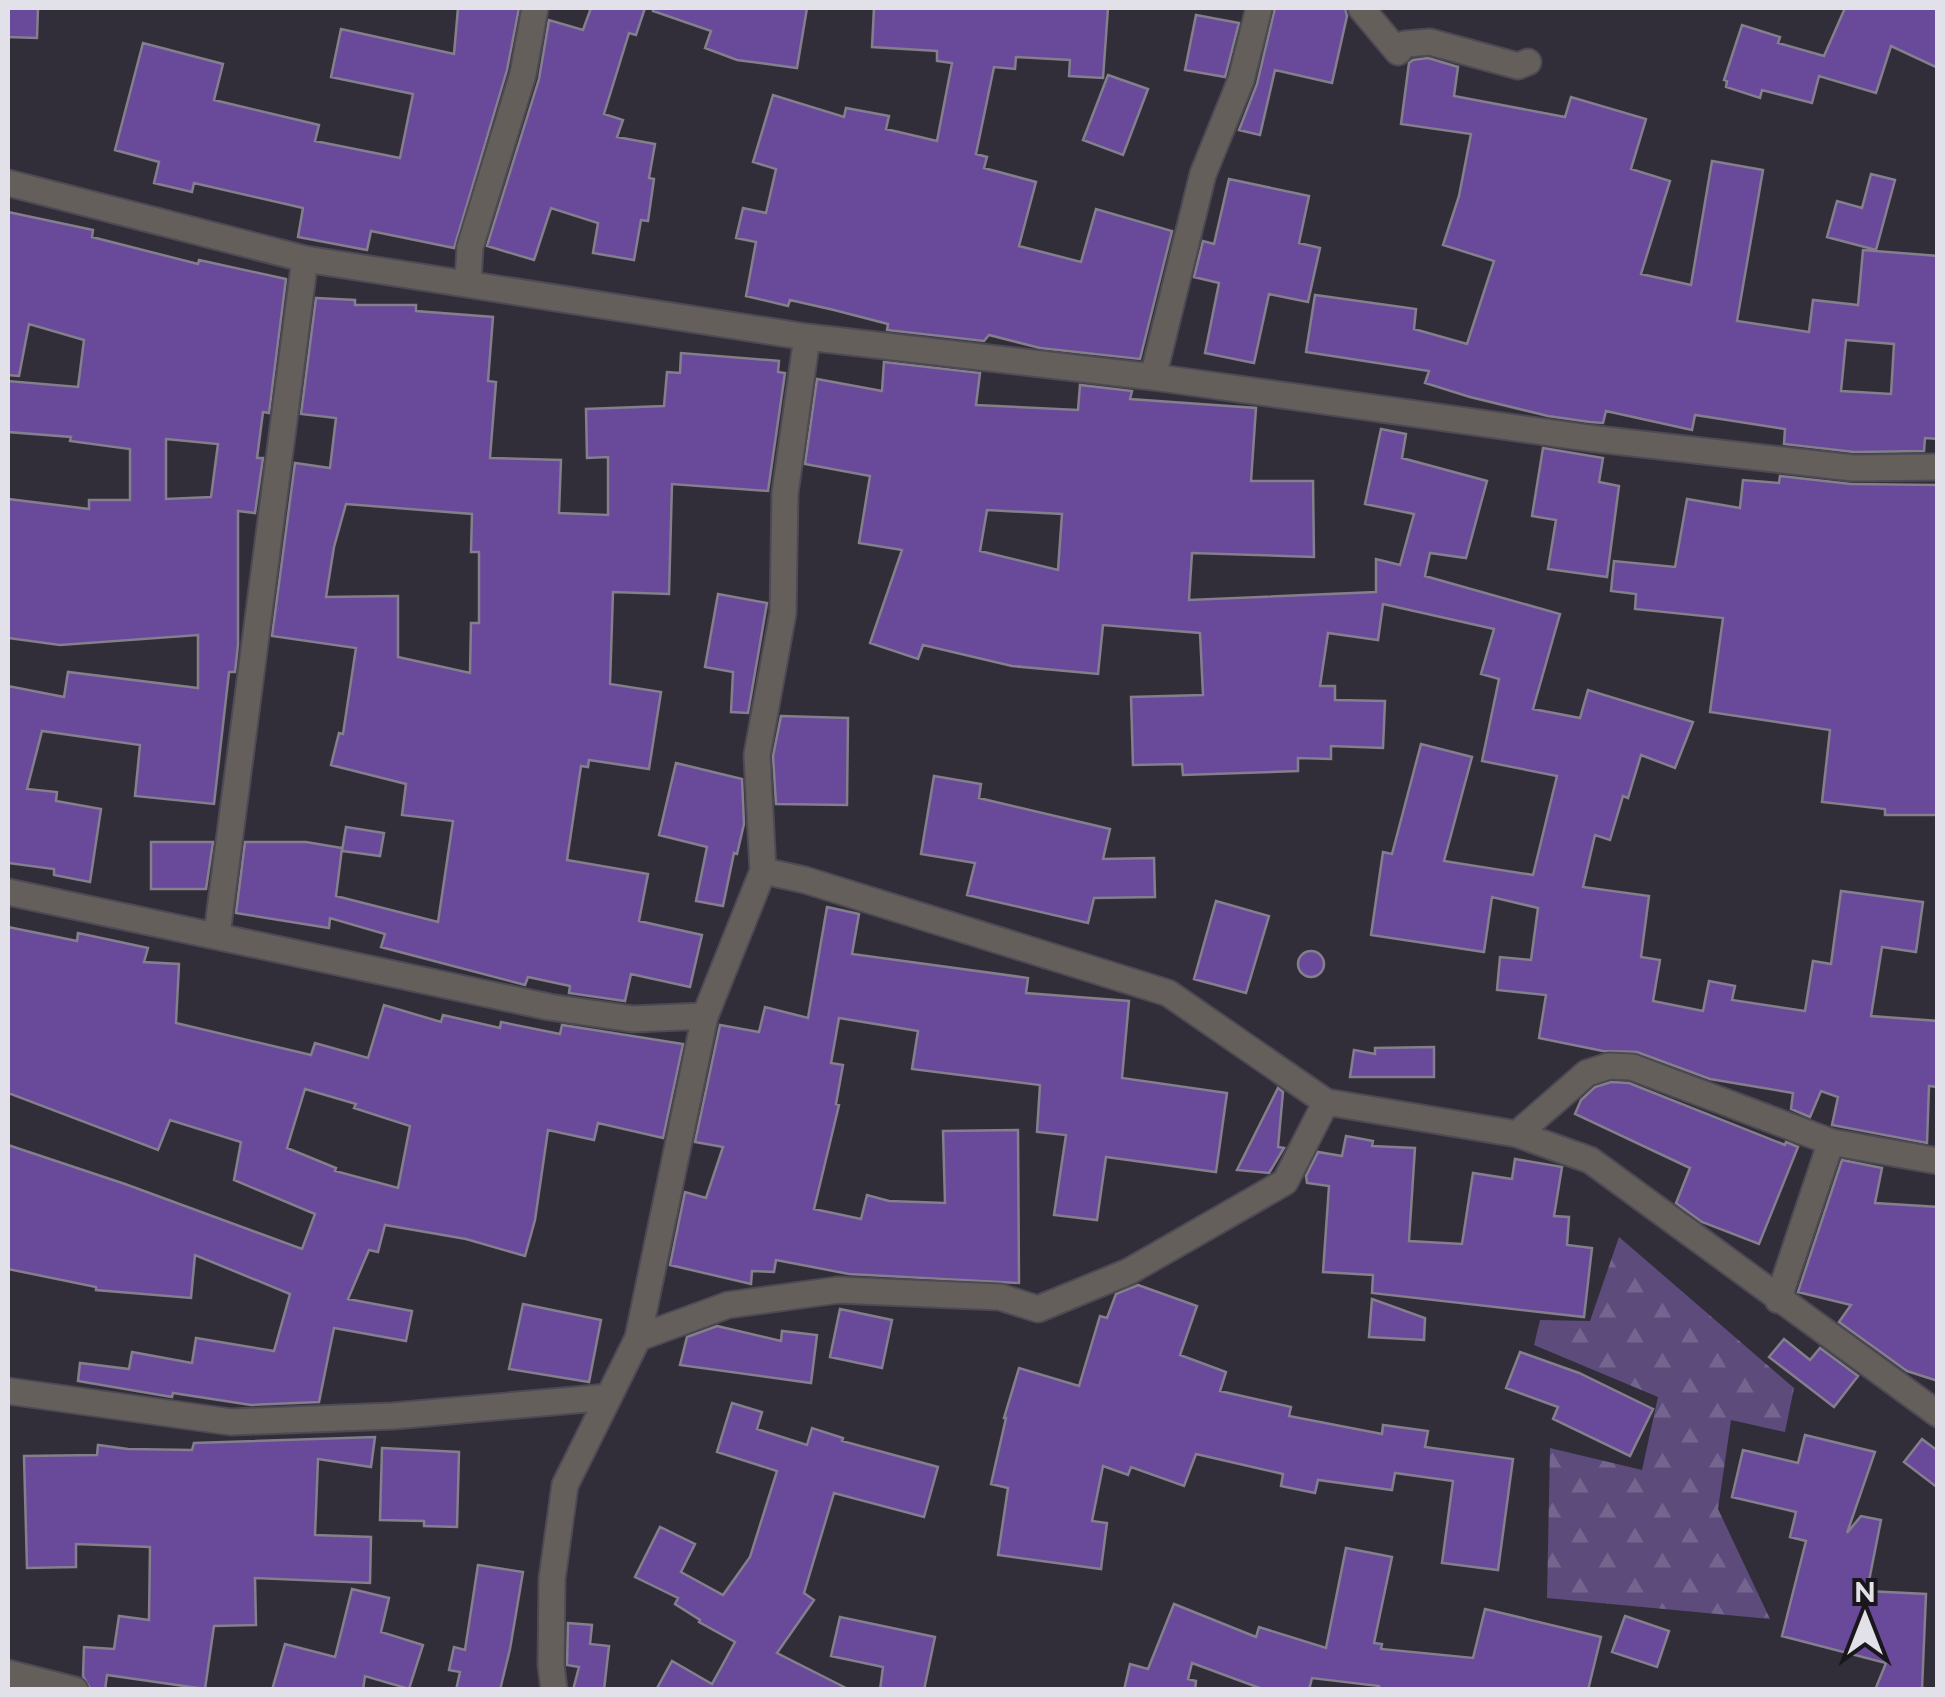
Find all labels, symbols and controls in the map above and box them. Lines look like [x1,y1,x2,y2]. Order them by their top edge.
north arrow [1815,1567,1915,1667]
text: N [1854,1576,1876,1609]

